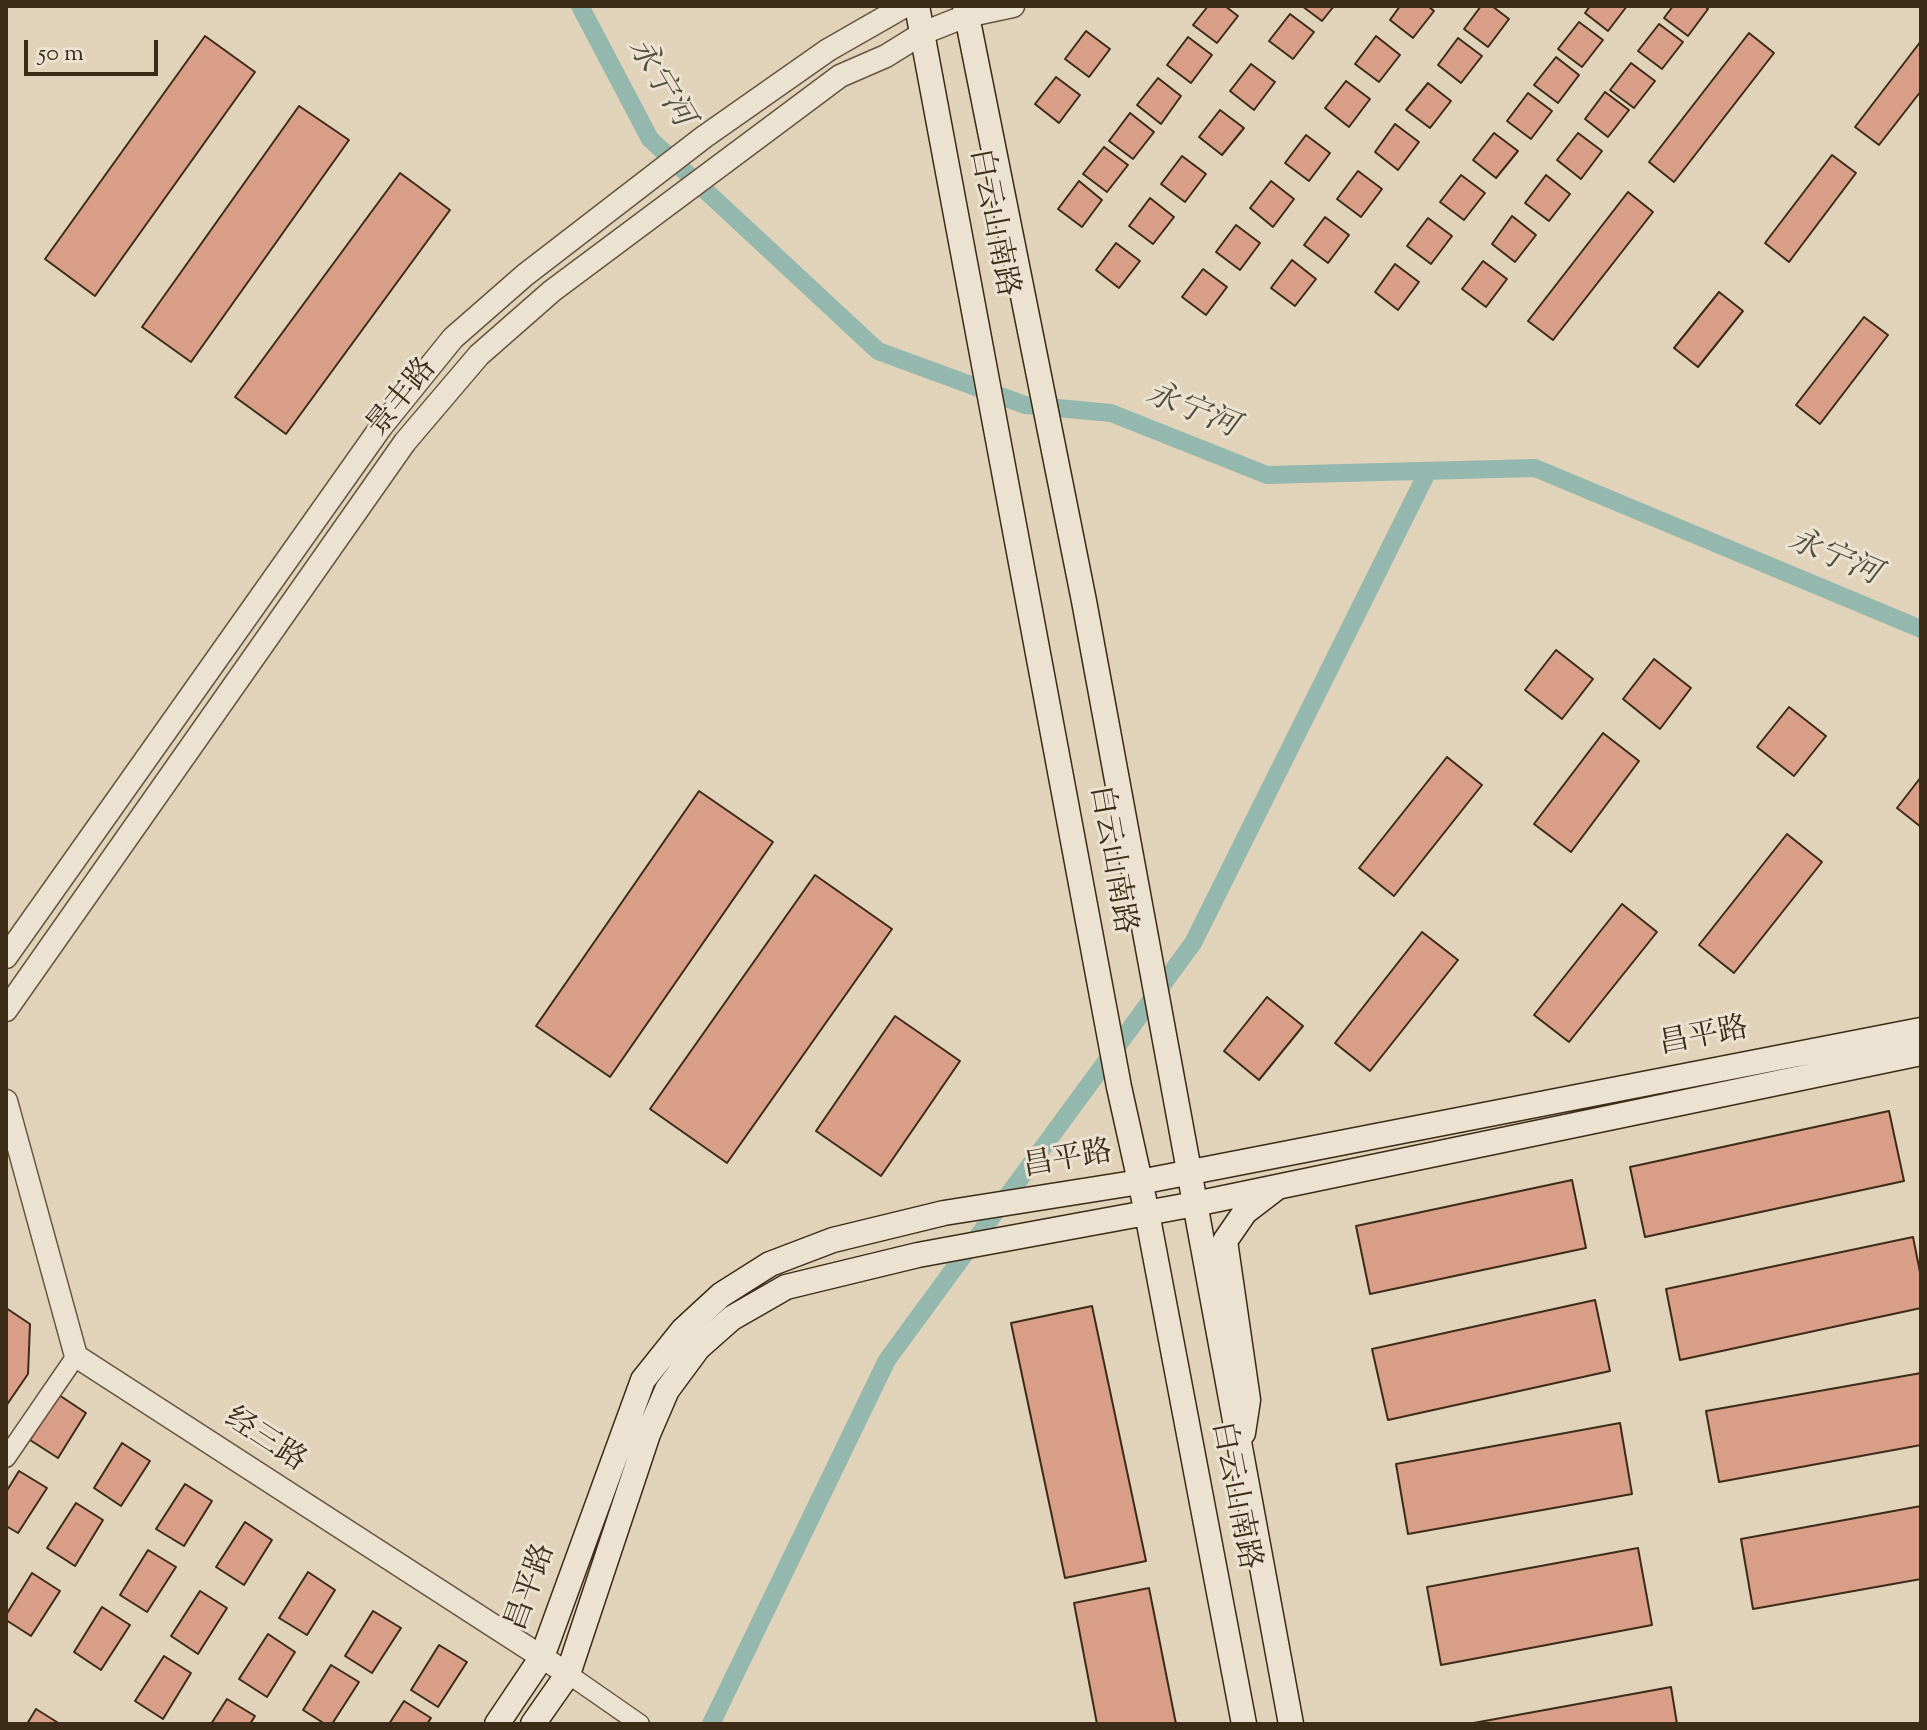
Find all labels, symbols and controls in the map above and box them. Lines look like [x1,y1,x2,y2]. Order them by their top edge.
scale bar [28,24,162,74]
water label: 永宁河 [617,33,699,135]
text: 50 m [38,37,84,71]
street label: 白云山南路 [959,146,1023,300]
street label: 景丰路 [362,353,446,445]
water label: 永宁河 [1139,377,1243,449]
water label: 永宁河 [1781,524,1885,596]
street label: 白云山南路 [1079,783,1141,937]
street label: 昌平路 [1656,1013,1752,1065]
street label: 昌平路 [1021,1136,1115,1188]
street label: 经三路 [216,1402,312,1482]
street label: 白云山南路 [1201,1419,1265,1573]
street label: 昌平路 [501,1540,565,1636]

